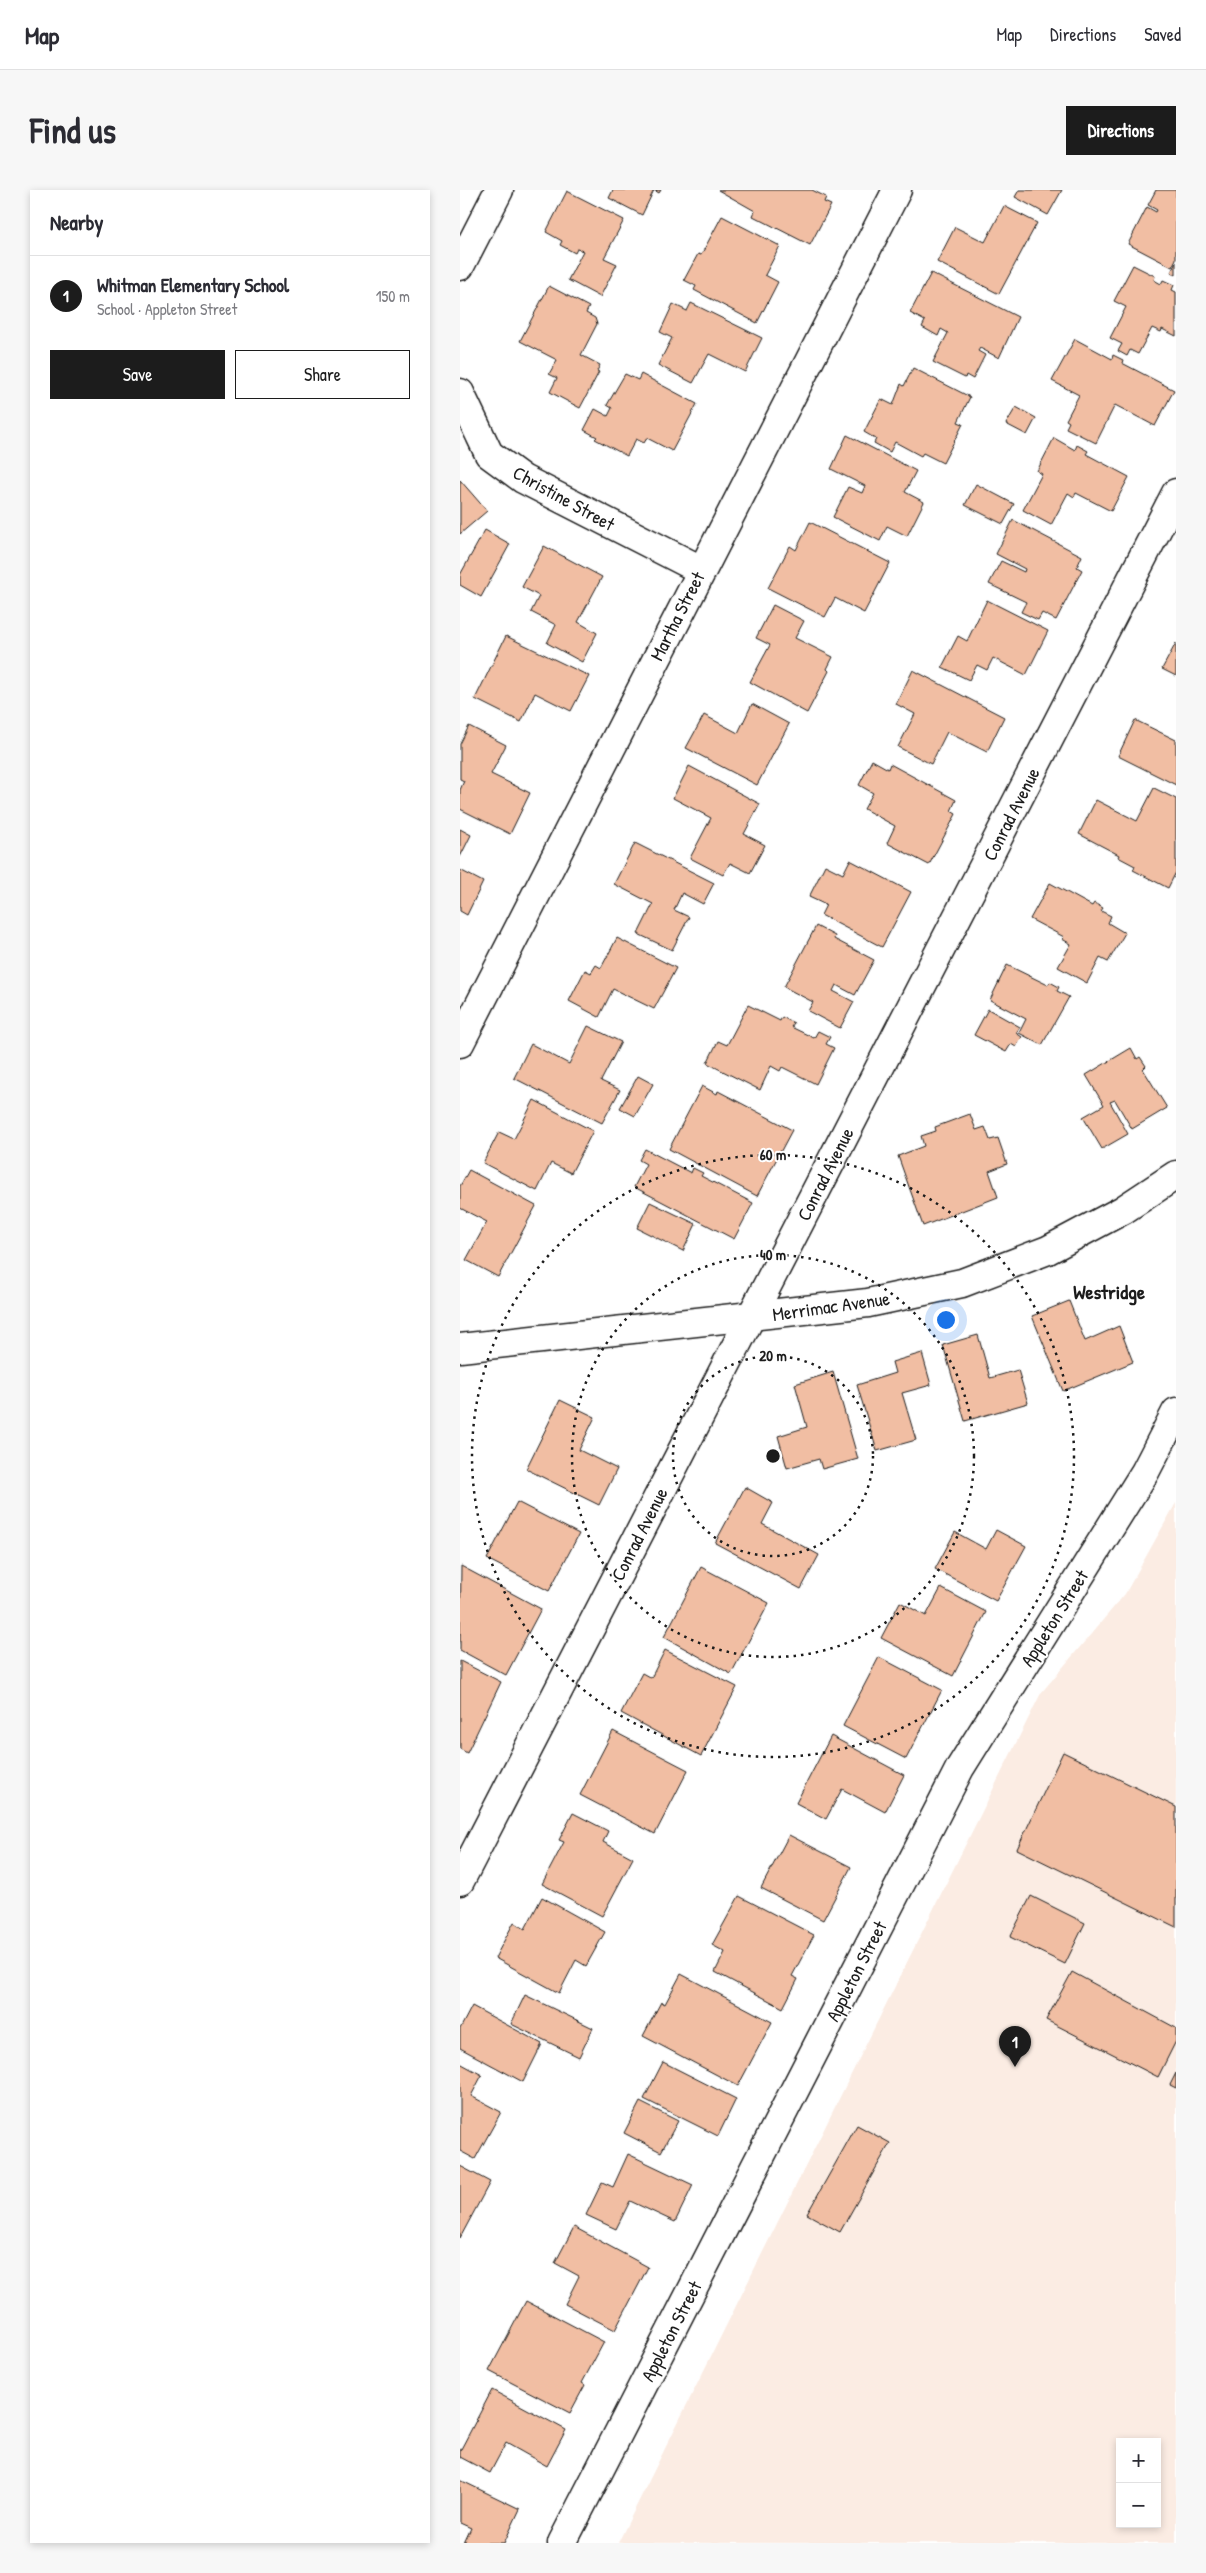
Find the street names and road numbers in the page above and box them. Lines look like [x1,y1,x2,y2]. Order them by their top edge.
street label: Christine Street [508,459,620,537]
street label: Martha Street [643,567,711,665]
street label: Conrad Avenue [976,763,1046,865]
street label: Conrad Avenue [790,1123,860,1225]
street label: Merrimac Avenue [771,1285,892,1327]
street label: Conrad Avenue [604,1483,674,1585]
street label: Appleton Street [1014,1564,1094,1671]
street label: Appleton Street [820,1916,893,2026]
street label: Appleton Street [635,2276,708,2386]

